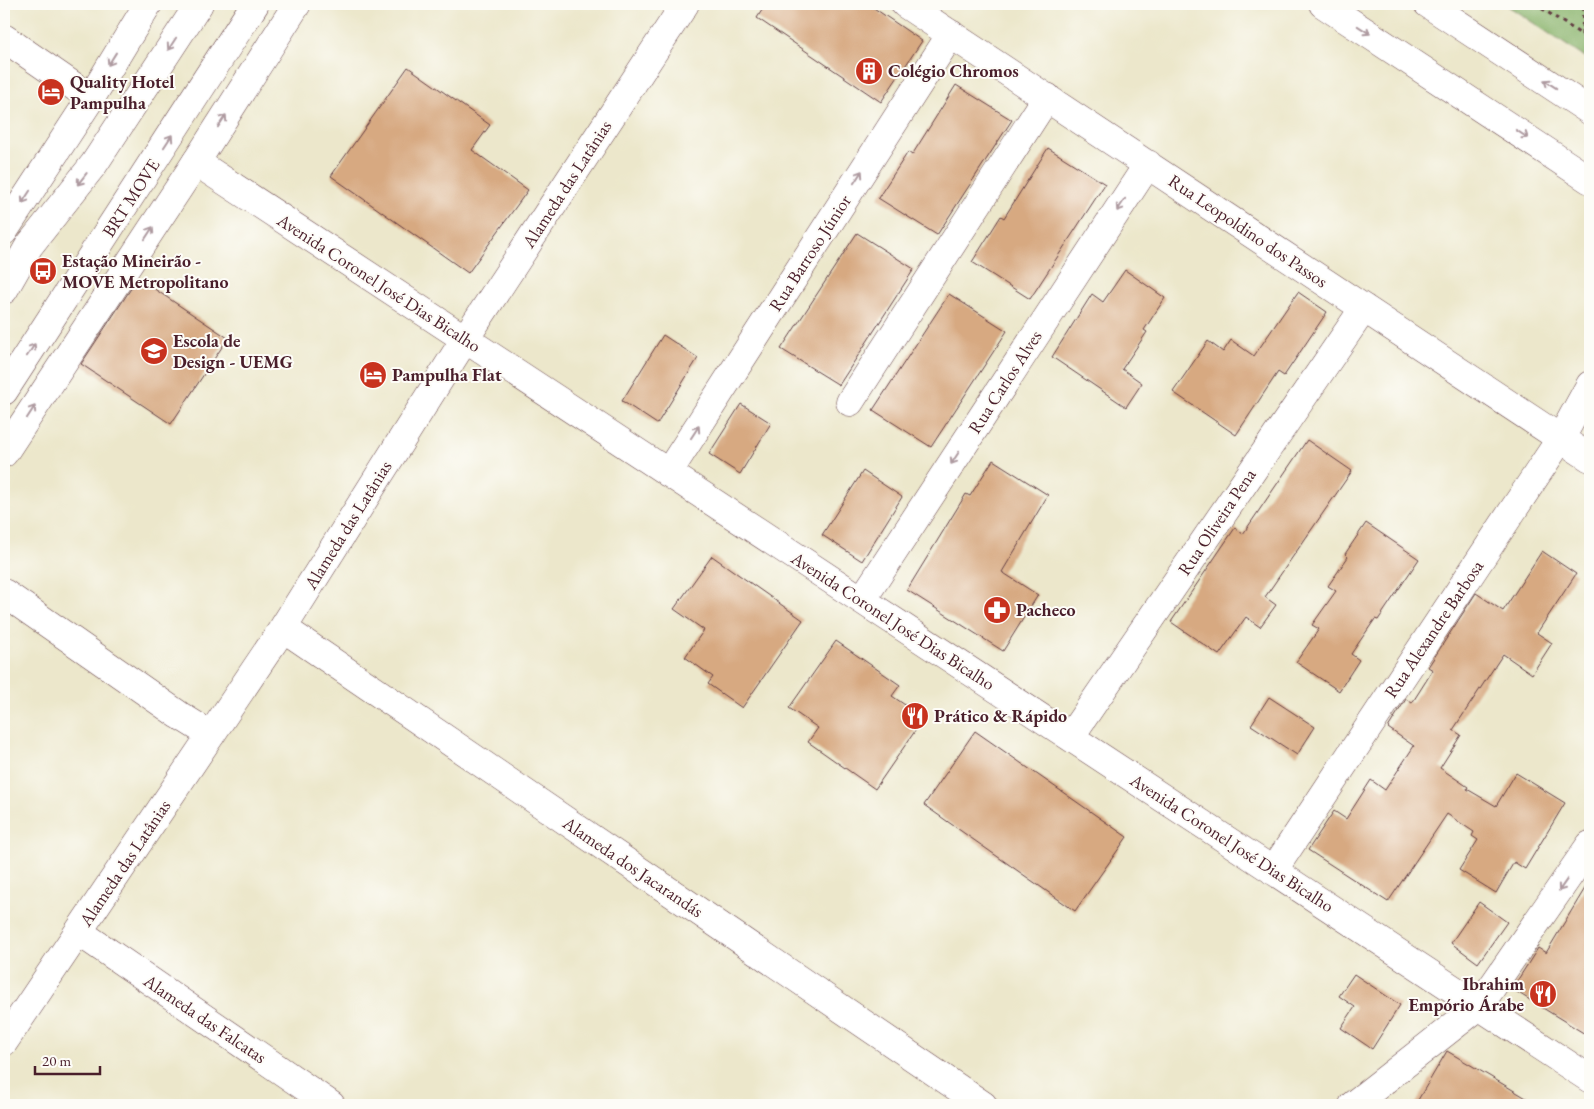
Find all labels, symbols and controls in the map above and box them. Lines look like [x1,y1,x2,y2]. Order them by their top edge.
one-way arrow [1356,26,1370,36]
one-way arrow [167,37,177,51]
one-way arrow [107,52,117,66]
building icon: Colégio Chromos [854,56,884,86]
place label: Colégio Chromos [888,59,1019,82]
place label: Quality Hotel Pampulha [70,70,174,114]
hotel icon: Quality Hotel Pampulha [36,77,66,107]
one-way arrow [1543,79,1557,89]
one-way arrow [217,115,227,129]
street label: Alameda das Latânias [516,115,617,253]
one-way arrow [1514,130,1528,140]
one-way arrow [163,134,173,148]
street label: BRT MOVE [97,154,164,241]
street label: Rua Leopoldino dos Passos [1164,169,1332,293]
one-way arrow [854,171,864,185]
one-way arrow [76,172,87,185]
one-way arrow [20,190,31,204]
street label: Rua Barroso Júnior [763,190,856,315]
one-way arrow [1116,198,1126,212]
street label: Avenida Coronel José Dias Bicalho [272,208,486,357]
one-way arrow [144,226,154,240]
place label: Estação Mineirão - MOVE Metropolitano [62,249,228,293]
bus stop icon: Estação Mineirão - MOVE Metropolitano [28,256,58,286]
street label: Rua Carlos Alves [963,326,1047,438]
place label: Escola de Design - UEMG [173,329,293,373]
school or university icon: Escola de Design - UEMG [139,336,169,366]
one-way arrow [25,343,36,357]
hotel icon: Pampulha Flat [358,360,388,390]
place label: Pampulha Flat [392,363,502,386]
one-way arrow [25,405,36,419]
one-way arrow [689,425,700,439]
one-way arrow [950,451,960,465]
street label: Alameda das Latânias [298,456,397,594]
street label: Rua Oliveira Pena [1172,463,1261,580]
street label: Avenida Coronel José Dias Bicalho [786,546,1000,695]
street label: Rua Alexandre Barbosa [1379,555,1489,702]
pharmacy icon: Pacheco [982,595,1012,625]
place label: Pacheco [1016,598,1076,621]
restaurant icon: Prático & Rápido [900,701,930,731]
place label: Prático & Rápido [934,704,1067,727]
street label: Avenida Coronel José Dias Bicalho [1125,768,1339,917]
street label: Alameda das Latânias [73,795,176,931]
street label: Alameda dos Jacarandás [558,811,708,922]
one-way arrow [1558,878,1568,892]
street label: Alameda das Falcatas [139,968,271,1068]
place label: Ibrahim Empório Árabe [1409,972,1524,1016]
restaurant icon: Ibrahim Empório Árabe [1528,979,1558,1009]
scale bar [35,1044,100,1076]
text: 20 m [42,1051,71,1070]

